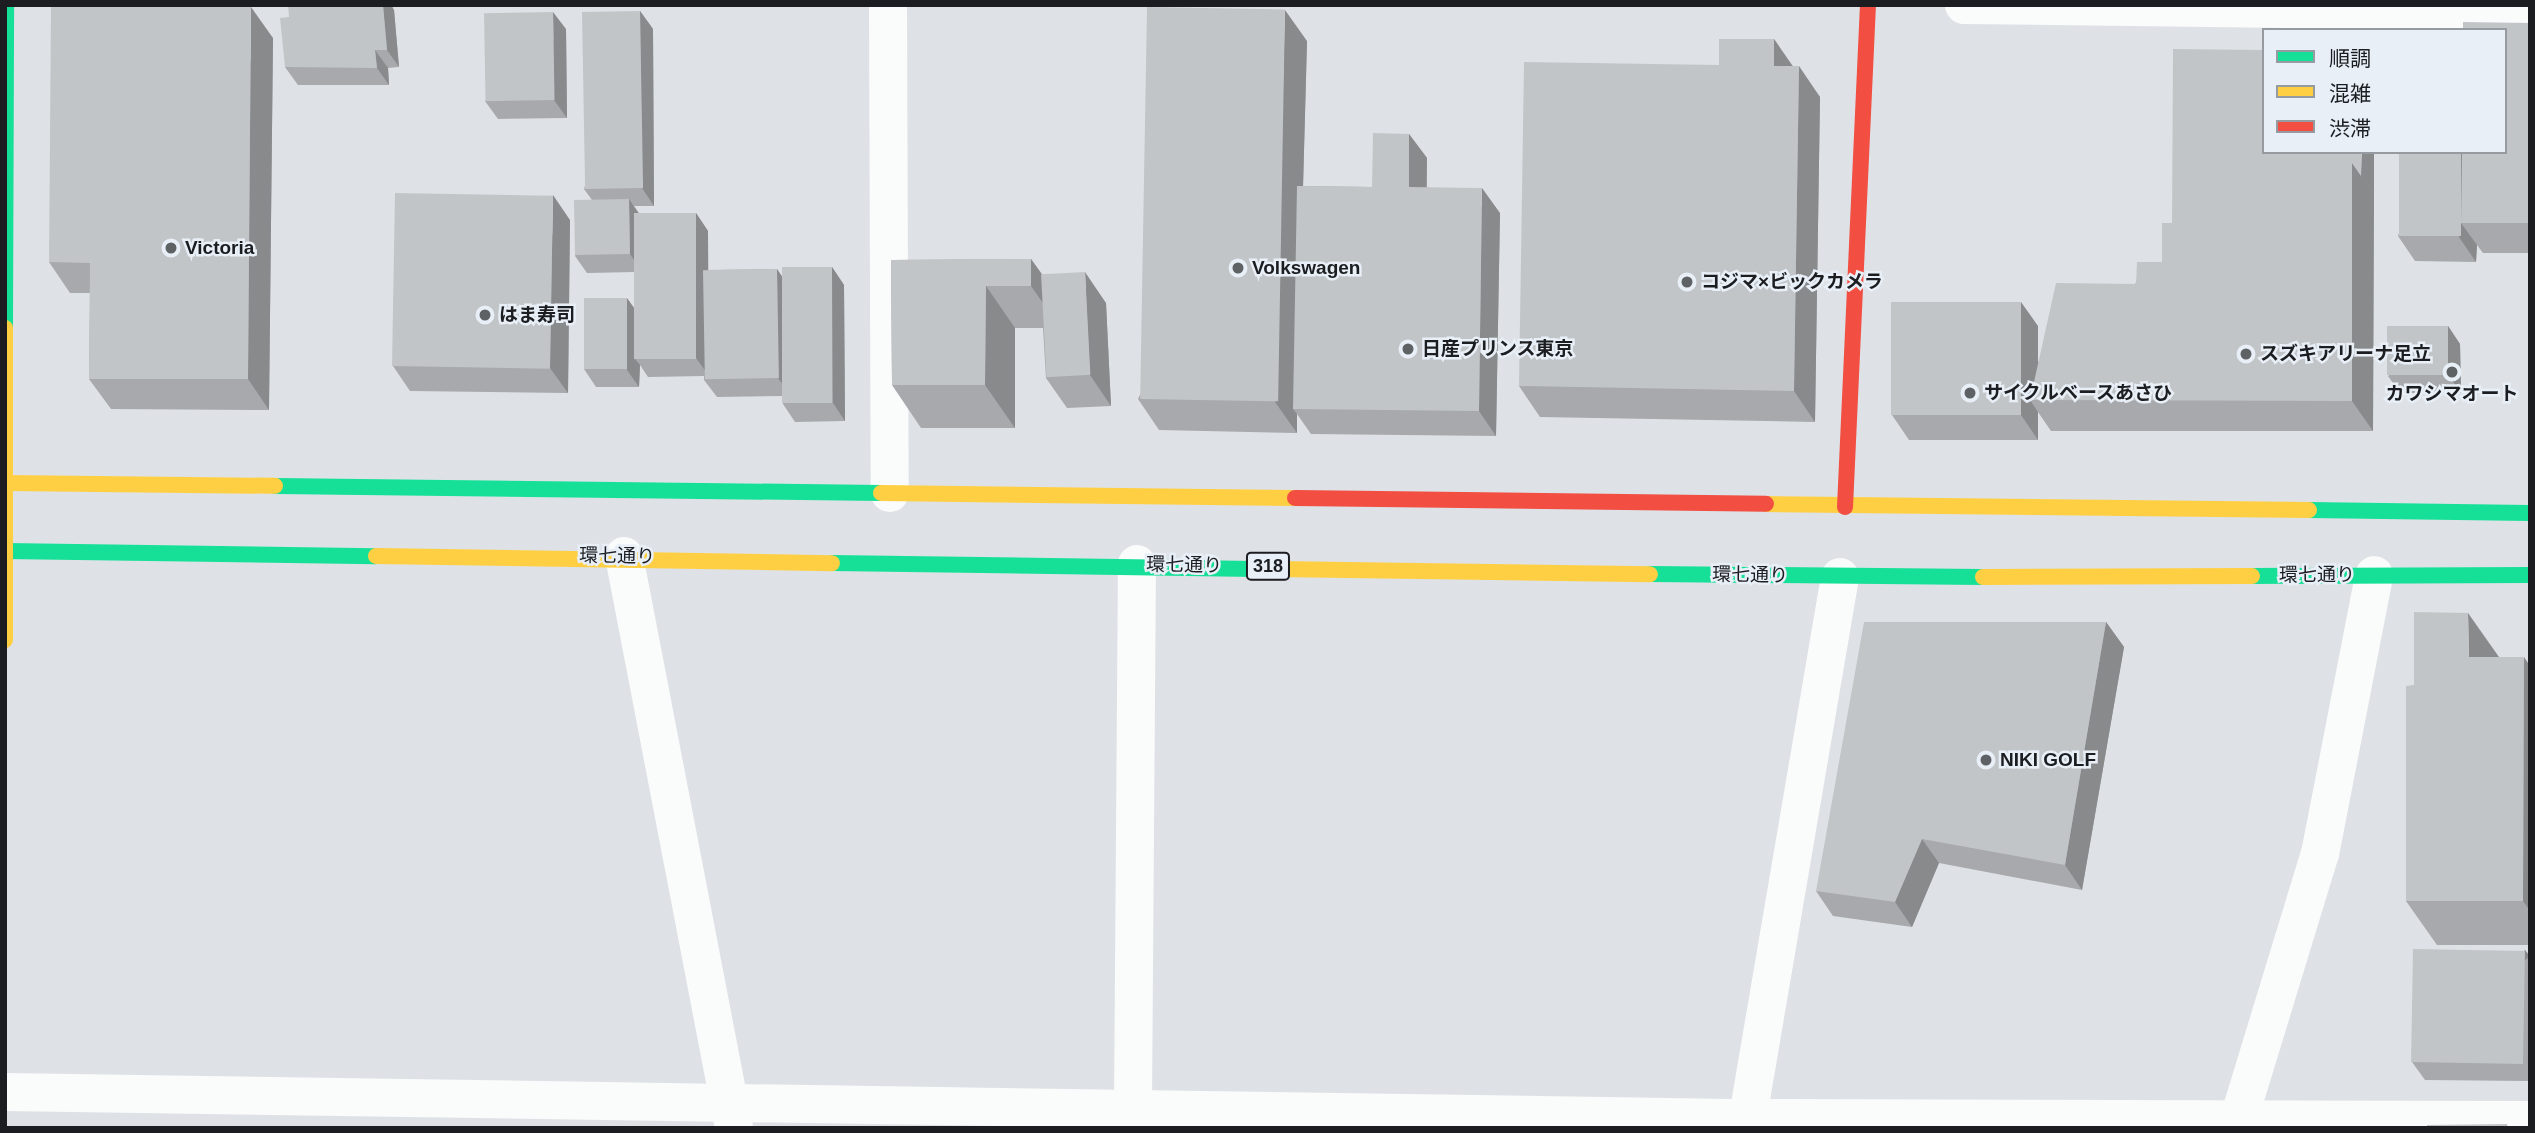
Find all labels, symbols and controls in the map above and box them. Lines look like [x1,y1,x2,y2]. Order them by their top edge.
legend [2262,28,2507,154]
text: 順調 [2329,47,2371,70]
text: 混雑 [2329,82,2371,105]
text: 渋滞 [2329,117,2371,140]
place label: Victoria [185,237,254,259]
marker: Victoria [163,240,179,256]
place label: Volkswagen [1252,257,1360,279]
marker: Volkswagen [1230,260,1246,276]
place label: コジマ×ビックカメラ [1701,271,1883,293]
marker: コジマ×ビックカメラ [1679,274,1695,290]
place label: はま寿司 [499,304,575,326]
marker: はま寿司 [477,307,493,323]
place label: 日産プリンス東京 [1422,338,1574,360]
marker: 日産プリンス東京 [1400,341,1416,357]
place label: スズキアリーナ足立 [2260,343,2431,365]
marker: スズキアリーナ足立 [2238,346,2254,362]
marker: カワシマオート [2444,364,2460,380]
place label: サイクルベースあさひ [1984,382,2174,404]
place label: カワシマオート [2386,383,2518,405]
marker: サイクルベースあさひ [1962,385,1978,401]
street label: 環七通り [579,544,655,568]
road number: 318 [1245,552,1291,580]
street label: 環七通り [1146,553,1222,577]
street label: 環七通り [1712,563,1788,587]
street label: 環七通り [2279,564,2355,586]
place label: NIKI GOLF [2000,749,2096,771]
marker: NIKI GOLF [1978,752,1994,768]

